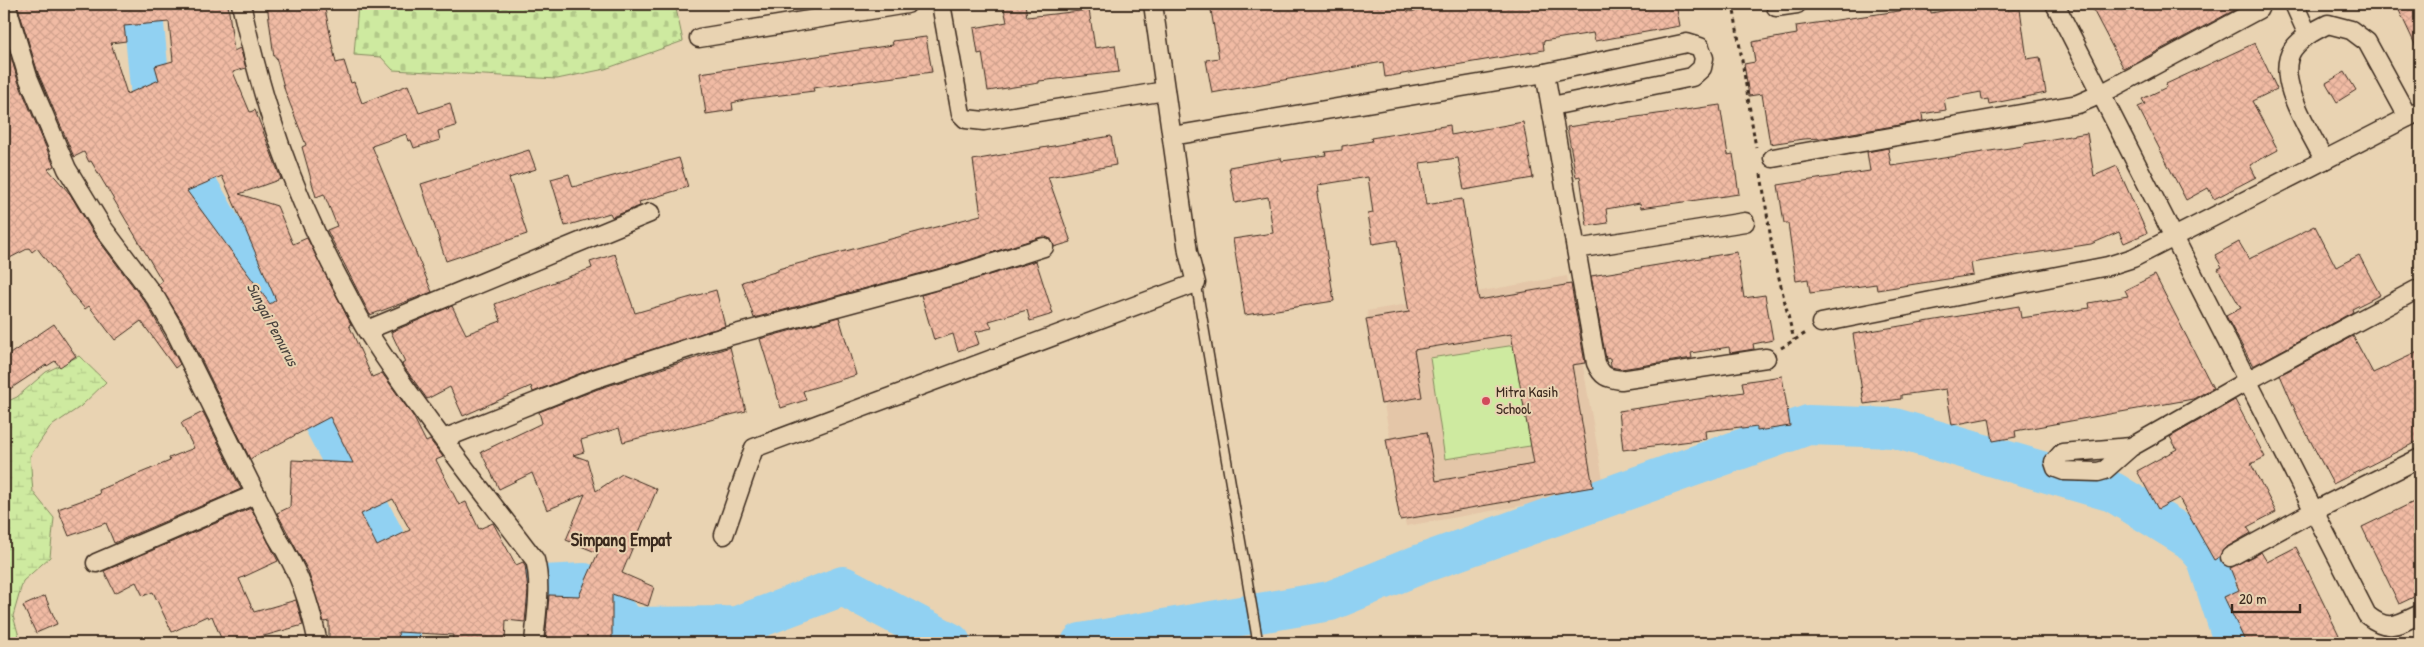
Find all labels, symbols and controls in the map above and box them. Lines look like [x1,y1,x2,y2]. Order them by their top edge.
water label: Sungai Pemurus [242,278,305,371]
place label: Mitra Kasih School [1496,381,1558,419]
marker: Mitra Kasih School [1480,395,1492,407]
district label: Simpang Empat [571,527,672,553]
scale bar [2232,582,2299,614]
text: 20 m [2239,588,2266,609]

